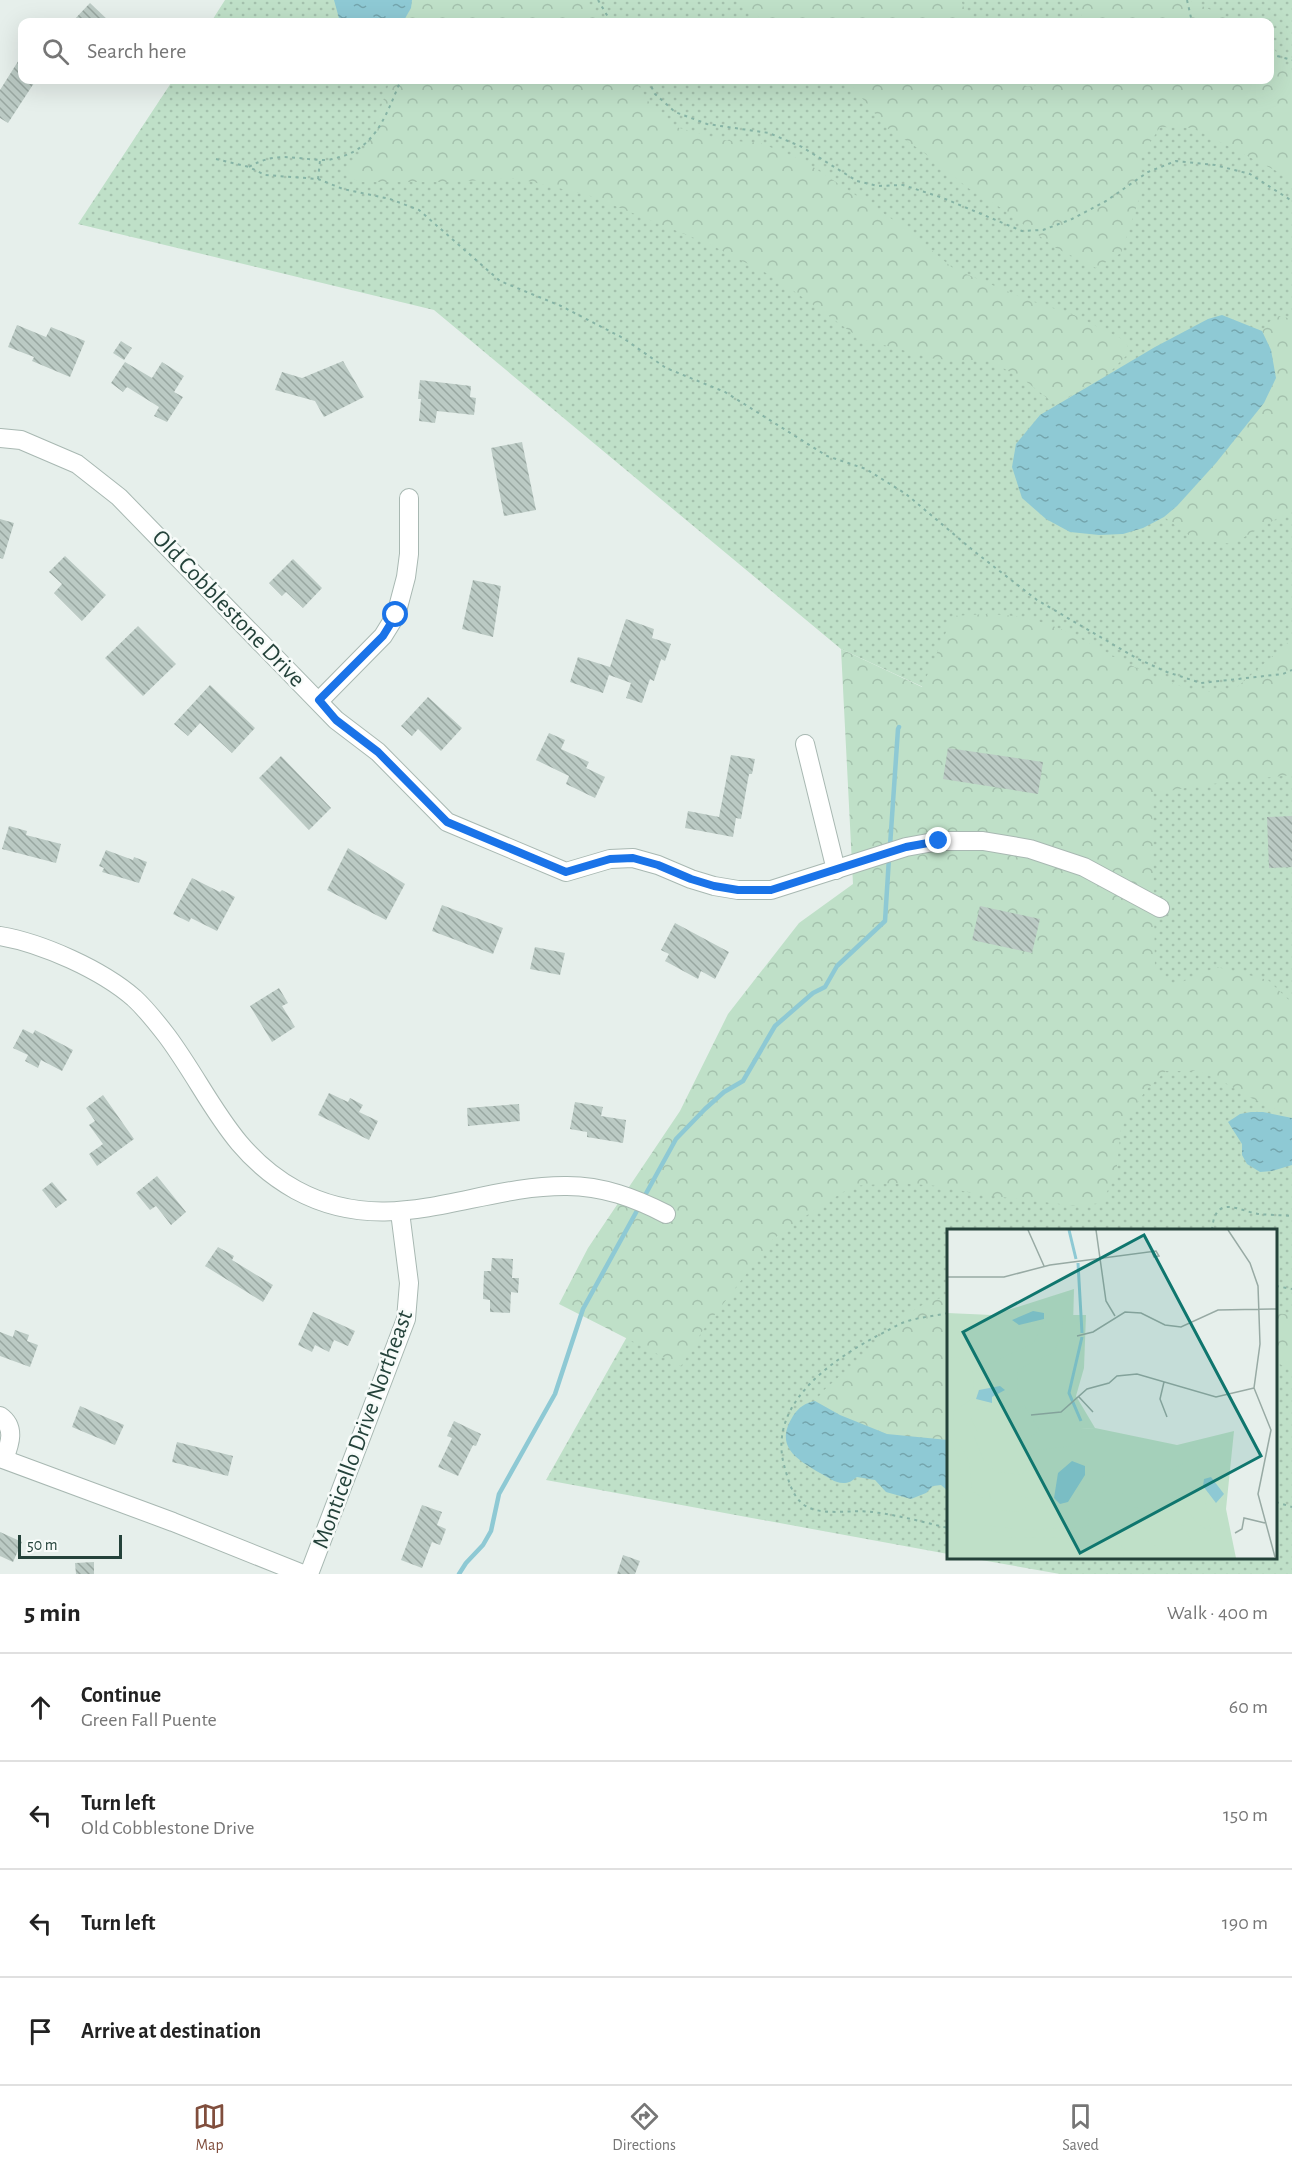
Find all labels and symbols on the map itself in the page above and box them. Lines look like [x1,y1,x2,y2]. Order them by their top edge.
street label: Old Cobblestone Drive [147,526,309,692]
route start [382,601,408,627]
route end [925,827,951,853]
inset map [947,1229,1277,1559]
street label: Monticello Drive Northeast [309,1307,417,1552]
scale bar [18,1532,122,1560]

